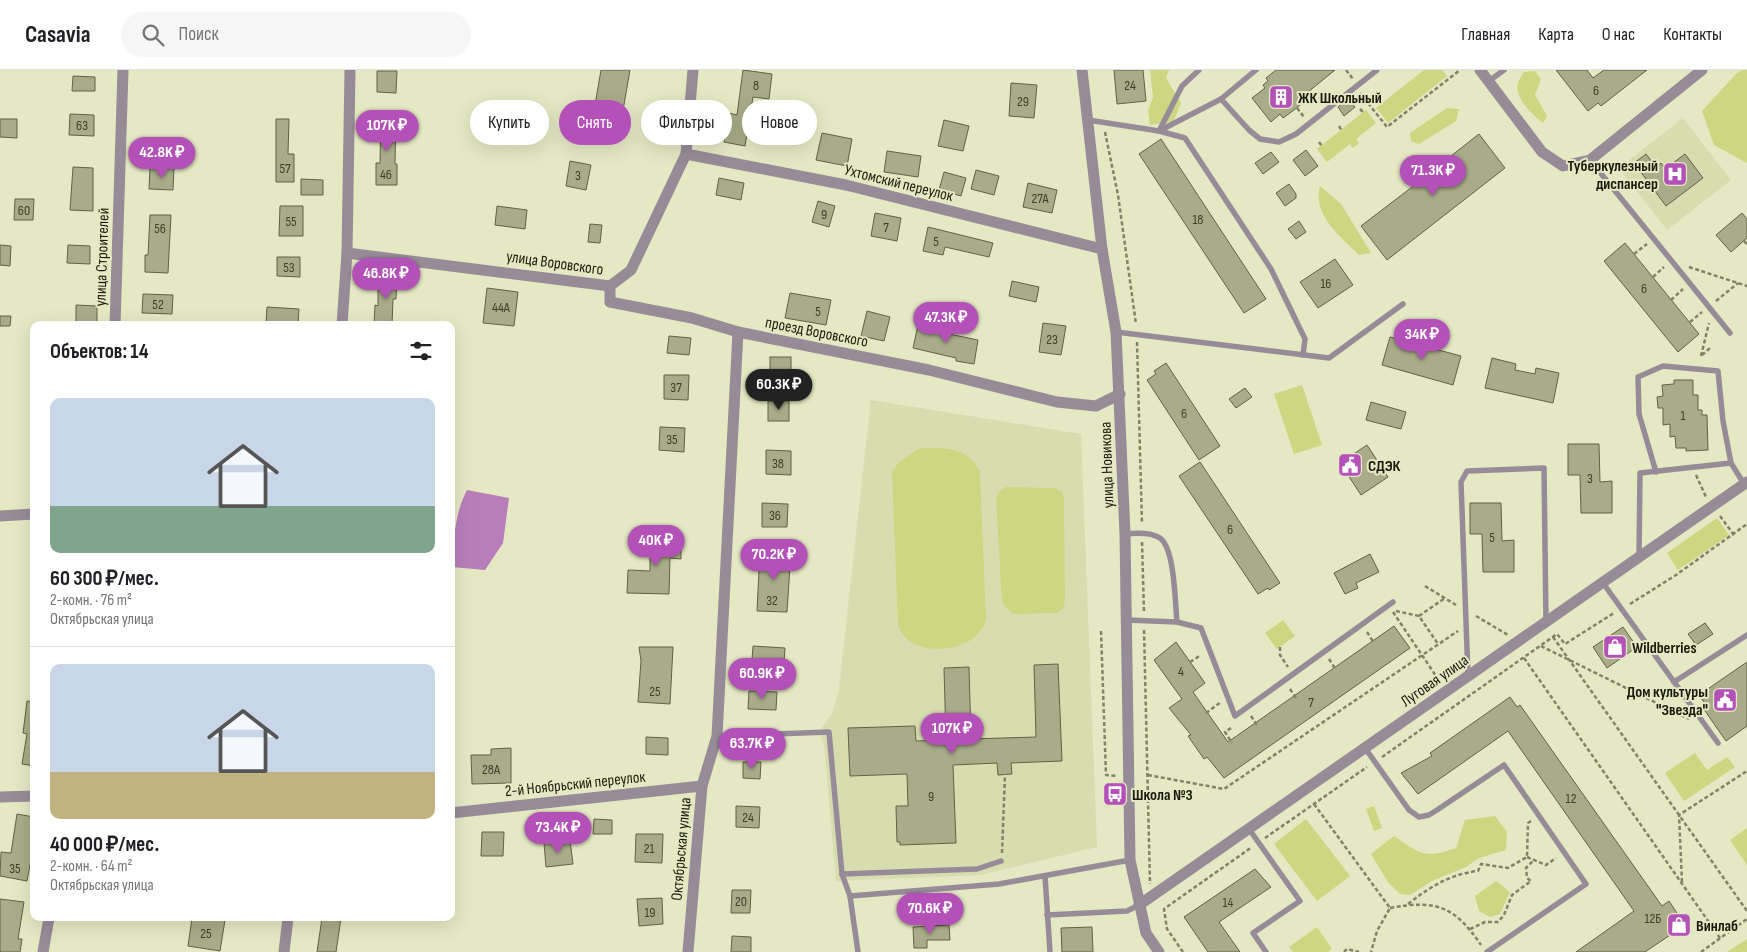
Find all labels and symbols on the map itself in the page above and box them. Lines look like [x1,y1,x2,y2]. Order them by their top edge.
house number: 8 [753,77,759,94]
house number: 24 [1124,77,1136,94]
house number: 6 [1593,82,1599,99]
building icon: ЖК Школьный [1268,84,1294,110]
place label: ЖК Школьный [1298,89,1382,108]
house number: 29 [1017,93,1029,110]
pin: 107K ₽ [346,109,428,152]
house number: 63 [76,117,88,134]
pin: 42.8K ₽ [116,136,208,179]
pin: 71.3K ₽ [1387,154,1479,197]
place label: Туберкулезный диспансер [1567,157,1658,194]
house number: 57 [279,160,291,177]
street label: Ухтомский переулок [842,161,956,206]
hospital icon: Туберкулезный диспансер [1662,161,1688,187]
house number: 46 [380,166,392,183]
house number: 3 [575,167,581,184]
house number: 27А [1031,190,1050,207]
house number: 60 [18,202,30,219]
house number: 9 [821,206,827,223]
street label: улица Строителей [91,207,114,307]
house number: 18 [1192,211,1204,228]
house number: 55 [285,213,297,230]
house number: 7 [883,219,889,236]
house number: 56 [154,220,166,237]
house number: 5 [933,233,939,250]
street label: улица Воровского [505,247,604,280]
pin: 46.8K ₽ [340,258,432,300]
house number: 53 [283,259,295,276]
house number: 16 [1320,275,1332,292]
house number: 6 [1641,280,1647,297]
house number: 52 [152,296,164,313]
house number: 44А [492,299,511,316]
pin: 47.3K ₽ [900,302,992,344]
house number: 5 [815,303,821,320]
street label: проезд Воровского [764,313,870,352]
pin: 34K ₽ [1387,318,1457,361]
house number: 23 [1046,331,1058,348]
pin: 60.3K ₽ [733,368,825,411]
house number: 37 [670,379,682,396]
house number: 6 [1181,405,1187,422]
house number: 1 [1681,407,1686,424]
street label: улица Новикова [1096,421,1119,509]
house number: 35 [666,431,678,448]
public building icon: СДЭК [1337,452,1363,478]
house number: 38 [772,455,784,472]
place label: СДЭК [1368,457,1401,476]
house number: 3 [1587,470,1593,487]
house number: 36 [769,507,781,524]
house number: 6 [1227,521,1233,538]
pin: 40K ₽ [621,524,691,567]
house number: 5 [1489,529,1495,546]
pin: 70.2K ₽ [728,538,820,581]
house number: 32 [766,592,778,609]
shop icon: Wildberries [1602,634,1628,660]
place label: Wildberries [1632,639,1697,658]
street label: Луговая улица [1397,651,1472,711]
pin: 60.9K ₽ [716,658,808,700]
house number: 4 [1178,663,1184,680]
house number: 25 [649,683,661,700]
place label: Дом культуры "Звезда" [1627,683,1708,720]
public building icon: Дом культуры "Звезда" [1712,687,1738,713]
house number: 7 [1308,694,1314,711]
pin: 107K ₽ [911,712,993,755]
pin: 63.7K ₽ [706,728,798,770]
house number: 28А [482,761,501,778]
street label: 2-й Ноябрьский переулок [504,768,647,801]
bus stop icon: Школа №3 [1102,781,1128,807]
place label: Школа №3 [1132,786,1193,805]
house number: 9 [928,788,934,805]
house number: 12 [1566,790,1577,807]
street label: Октябрьская улица [668,797,695,902]
house number: 24 [742,809,754,826]
pin: 73.4K ₽ [512,812,604,854]
house number: 21 [644,840,654,857]
house number: 35 [9,860,21,877]
pin: 70.6K ₽ [884,892,976,935]
house number: 20 [735,893,747,910]
house number: 14 [1223,894,1234,911]
house number: 19 [644,904,656,921]
house number: 12Б [1645,910,1661,927]
shop icon: Винлаб [1666,912,1692,938]
place label: Винлаб [1696,917,1738,936]
house number: 25 [200,925,212,942]

